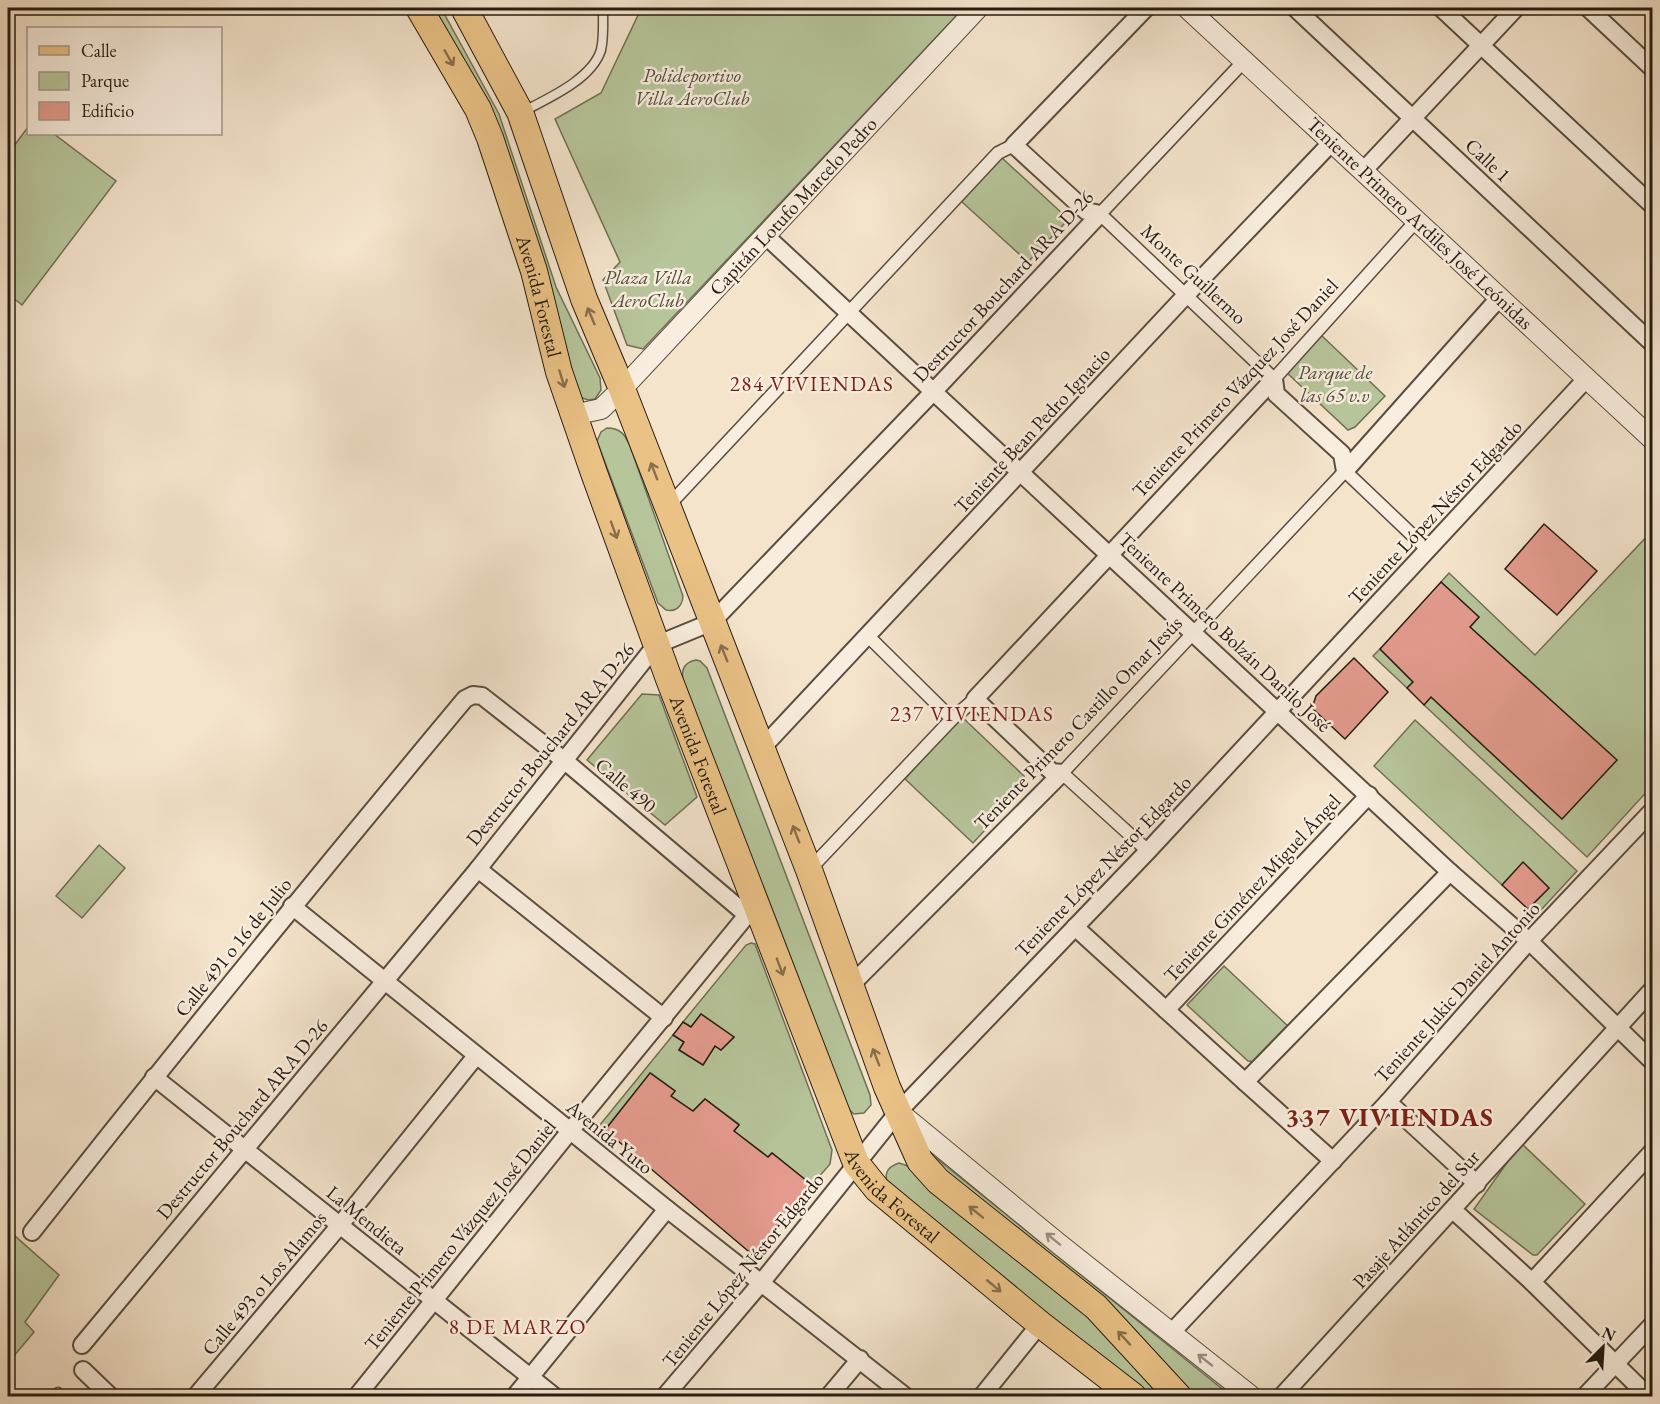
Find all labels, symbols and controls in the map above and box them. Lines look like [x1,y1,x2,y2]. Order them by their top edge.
legend [27,27,222,135]
text: Calle [81,39,117,62]
one-way arrow [443,49,455,66]
park label: Polideportivo Villa AeroClub [635,62,749,111]
text: Parque [81,69,129,92]
text: Edificio [81,99,134,122]
street label: Capitán Lotufo Marcelo Pedro [703,111,883,301]
street label: Teniente Primero Ardiles José Leónidas [1301,111,1539,335]
street label: Calle 1 [1460,132,1516,188]
street label: Destructor Bouchard ARA D-26 [907,184,1099,388]
street label: Monte Guillermo [1135,218,1253,330]
street label: Avenida Forestal [510,231,568,360]
park label: Plaza Villa AeroClub [604,264,692,313]
street label: Teniente Primero Vázquez José Daniel [1126,273,1344,503]
one-way arrow [585,307,596,326]
street label: Teniente Bean Pedro Ignacio [948,341,1116,519]
park label: Parque de las 65 v.v [1298,359,1372,408]
one-way arrow [557,369,568,388]
district label: 284 VIVIENDAS [730,370,894,397]
street label: Teniente López Néstor Edgardo [1342,414,1528,610]
one-way arrow [648,462,659,481]
one-way arrow [610,520,621,539]
street label: Teniente Primero Bolzán Danilo José [1113,526,1337,738]
street label: Teniente Primero Castillo Omar Jesús [968,610,1188,836]
street label: Destructor Bouchard ARA D-26 [460,637,640,851]
one-way arrow [718,644,729,663]
street label: Avenida Forestal [663,691,733,818]
district label: 237 VIVIENDAS [890,700,1054,727]
street label: Calle 490 [590,752,662,818]
street label: Teniente López Néstor Edgardo [1009,769,1197,963]
street label: Teniente Giménez Miguel Ángel [1158,788,1346,988]
one-way arrow [789,826,800,844]
street label: Calle 491 o 16 de Julio [169,872,297,1022]
street label: Teniente Jukic Daniel Antonio [1368,896,1546,1088]
one-way arrow [776,958,787,976]
street label: Destructor Bouchard ARA D-26 [150,1013,334,1225]
one-way arrow [870,1048,881,1067]
street label: Avenida Yuto [560,1093,659,1180]
district label: 337 VIVIENDAS [1286,1100,1494,1134]
street label: Teniente Primero Vázquez José Daniel [358,1114,562,1356]
street label: Avenida Forestal [838,1144,945,1249]
street label: Pasaje Atlántico del Sur [1347,1144,1485,1294]
street label: Teniente López Néstor Edgardo [656,1167,830,1373]
street label: La Mendieta [321,1179,413,1261]
street label: Calle 493 o Los Alamos [196,1205,332,1361]
one-way arrow [969,1205,984,1219]
one-way arrow [1046,1232,1061,1246]
one-way arrow [986,1279,1002,1292]
district label: 8 DE MARZO [449,1313,587,1340]
north arrow [1573,1317,1633,1377]
text: N [1599,1322,1619,1346]
one-way arrow [1118,1331,1132,1346]
one-way arrow [1198,1354,1214,1367]

